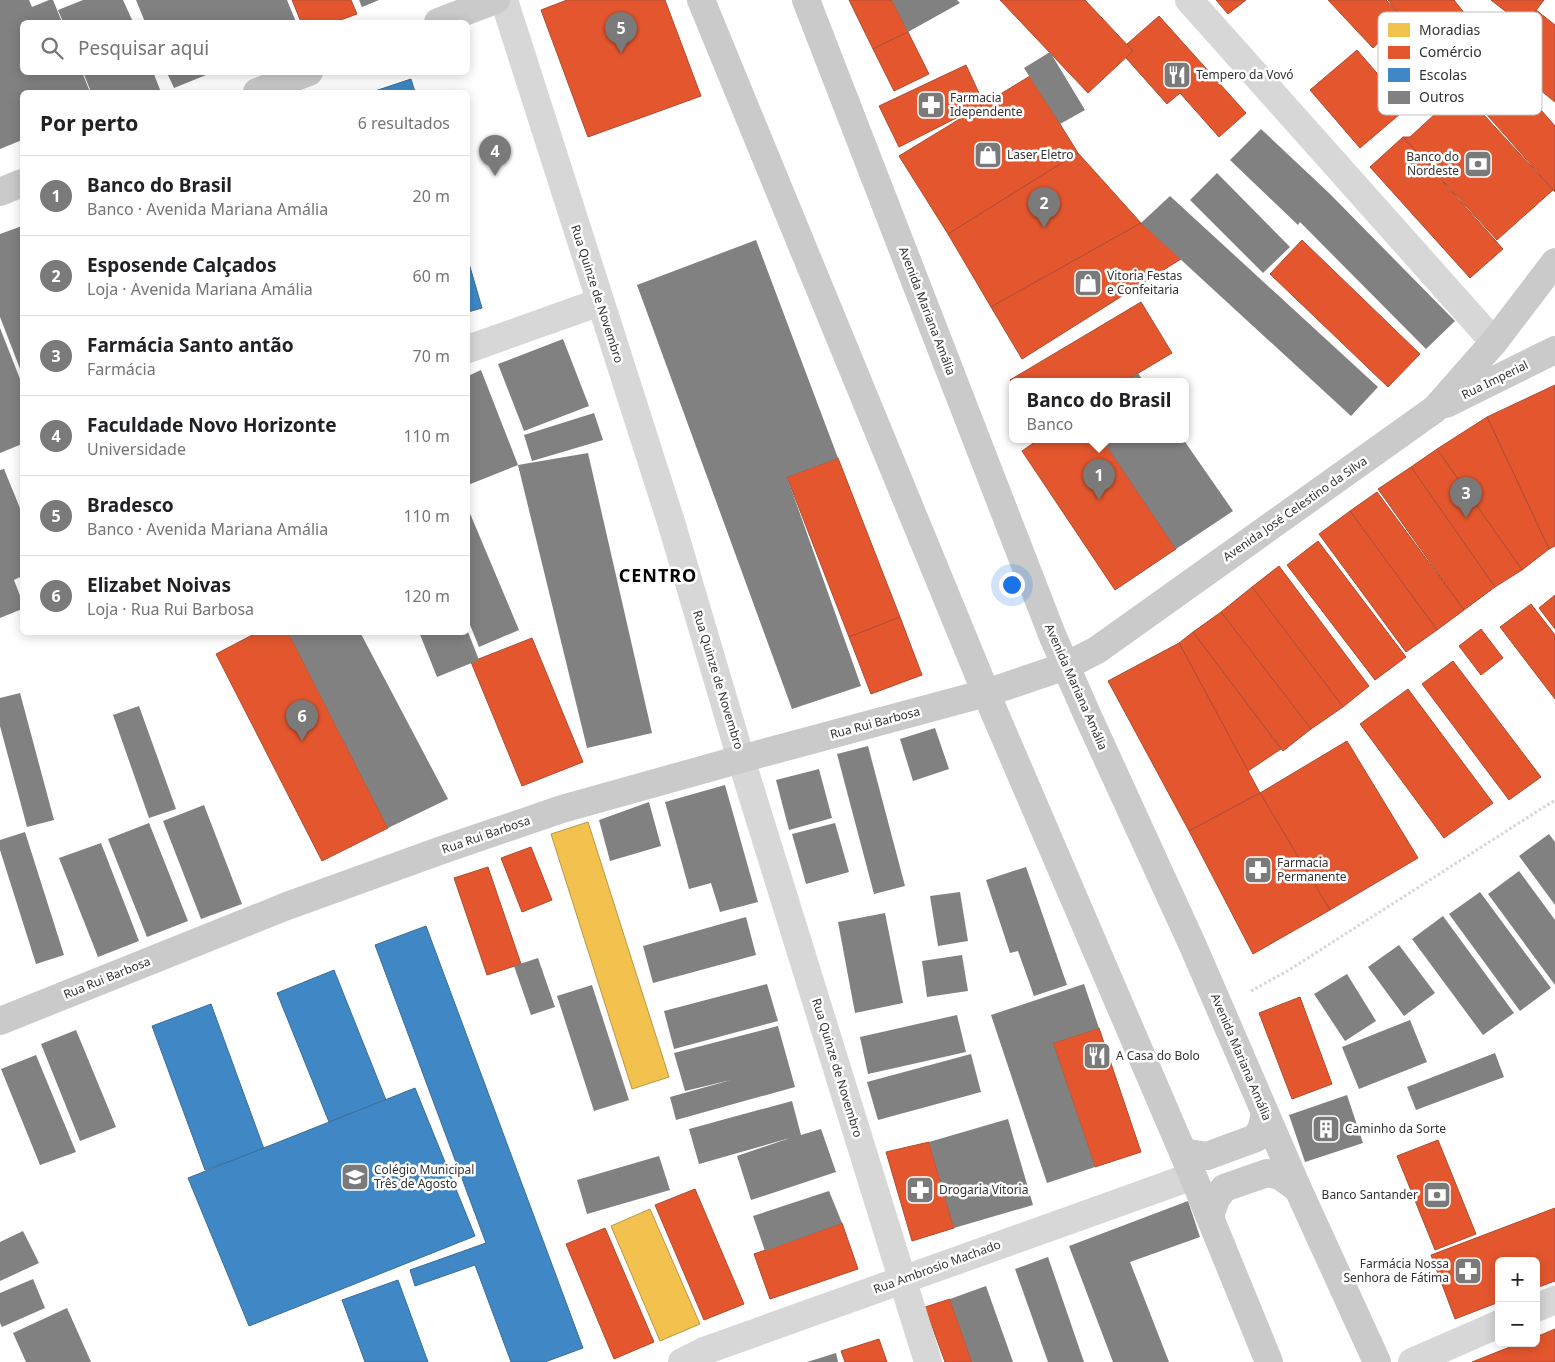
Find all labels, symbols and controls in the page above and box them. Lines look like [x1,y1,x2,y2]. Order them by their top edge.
pin: 5 [605,12,637,53]
legend [1378,12,1542,115]
search box [20,20,470,75]
text: Moradias [1419,20,1481,39]
icon: search [38,34,66,62]
text: Pesquisar aqui [78,35,209,61]
text: Comércio [1419,42,1482,61]
restaurant icon: Tempero da Vovó [1162,60,1192,90]
text: Escolas [1419,65,1467,84]
place label: Tempero da Vovó [1196,66,1294,83]
text: Outros [1419,87,1465,106]
place label: Farmacia Idependente [950,89,1023,120]
pharmacy icon: Farmacia Idependente [916,90,946,120]
text: Por perto [40,109,138,137]
text: 6 resultados [358,112,450,134]
pin: 4 [479,135,511,176]
shop icon: Laser Eletro [973,140,1003,170]
place label: Laser Eletro [1007,146,1073,163]
place label: Banco do Nordeste [1406,148,1459,179]
bank icon: Banco do Nordeste [1463,149,1493,179]
text: Banco do Brasil [87,172,232,198]
text: 1 [51,185,61,207]
text: 20 m [413,185,450,207]
pin: 2 [1028,187,1060,228]
text: Banco · Avenida Mariana Amália [87,198,328,220]
street label: Rua Quinze de Novembro [567,223,628,365]
street label: Avenida Mariana Amália [895,244,960,378]
text: Esposende Calçados [87,252,276,278]
text: 2 [51,265,61,287]
text: 60 m [413,265,450,287]
place label: Vitoria Festas e Confeitaria [1107,267,1183,298]
shop icon: Vitoria Festas e Confeitaria [1073,268,1103,298]
text: Loja · Avenida Mariana Amália [87,278,313,300]
text: Farmácia Santo antão [87,332,294,358]
text: 3 [51,345,61,367]
text: 70 m [413,345,450,367]
street label: Rua Imperial [1459,356,1531,403]
text: Farmácia [87,358,156,380]
popup [1009,378,1189,443]
text: Banco do Brasil [1027,387,1171,413]
text: Faculdade Novo Horizonte [87,412,337,438]
text: Banco [1027,413,1073,435]
text: 4 [51,425,61,447]
text: 110 m [403,425,450,447]
text: Universidade [87,438,186,460]
street label: Avenida José Celestino da Silva [1219,452,1370,565]
pin: 1 [1083,459,1115,500]
pin: 3 [1450,477,1482,518]
text: Bradesco [87,492,174,518]
text: 5 [51,505,61,527]
text: 110 m [403,505,450,527]
text: Banco · Avenida Mariana Amália [87,518,328,540]
district label: CENTRO [619,563,697,587]
text: Elizabet Noivas [87,572,231,598]
your location [999,572,1025,598]
text: 6 [51,585,61,607]
text: 120 m [403,585,450,607]
text: Loja · Rua Rui Barbosa [87,598,254,620]
street label: Rua Quinze de Novembro [689,608,748,751]
street label: Avenida Mariana Amália [1041,621,1112,753]
pin: 6 [286,700,318,741]
street label: Rua Rui Barbosa [828,702,922,743]
street label: Rua Rui Barbosa [439,811,532,858]
place label: Farmacia Permanente [1277,854,1347,885]
pharmacy icon: Farmacia Permanente [1243,855,1273,885]
street label: Rua Rui Barbosa [61,952,153,1003]
street label: Avenida Mariana Amália [1207,991,1276,1123]
street label: Rua Quinze de Novembro [808,996,867,1139]
restaurant icon: A Casa do Bolo [1082,1041,1112,1071]
place label: A Casa do Bolo [1116,1047,1200,1064]
building icon: Caminho da Sorte [1311,1114,1341,1144]
place label: Caminho da Sorte [1345,1120,1446,1137]
place label: Colégio Municipal Três de Agosto [374,1161,474,1192]
school or university icon: Colégio Municipal Três de Agosto [340,1162,370,1192]
pharmacy icon: Drogaria Vitoria [905,1175,935,1205]
bank icon: Banco Santander [1422,1180,1452,1210]
place label: Drogaria Vitoria [939,1181,1028,1198]
place label: Banco Santander [1322,1186,1418,1203]
street label: Rua Ambrosio Machado [871,1236,1003,1297]
place label: Farmácia Nossa Senhora de Fátima [1343,1255,1449,1286]
pharmacy icon: Farmácia Nossa Senhora de Fátima [1453,1256,1483,1286]
map controls [1495,1257,1540,1347]
button: + [1495,1257,1540,1302]
button: − [1495,1302,1540,1347]

